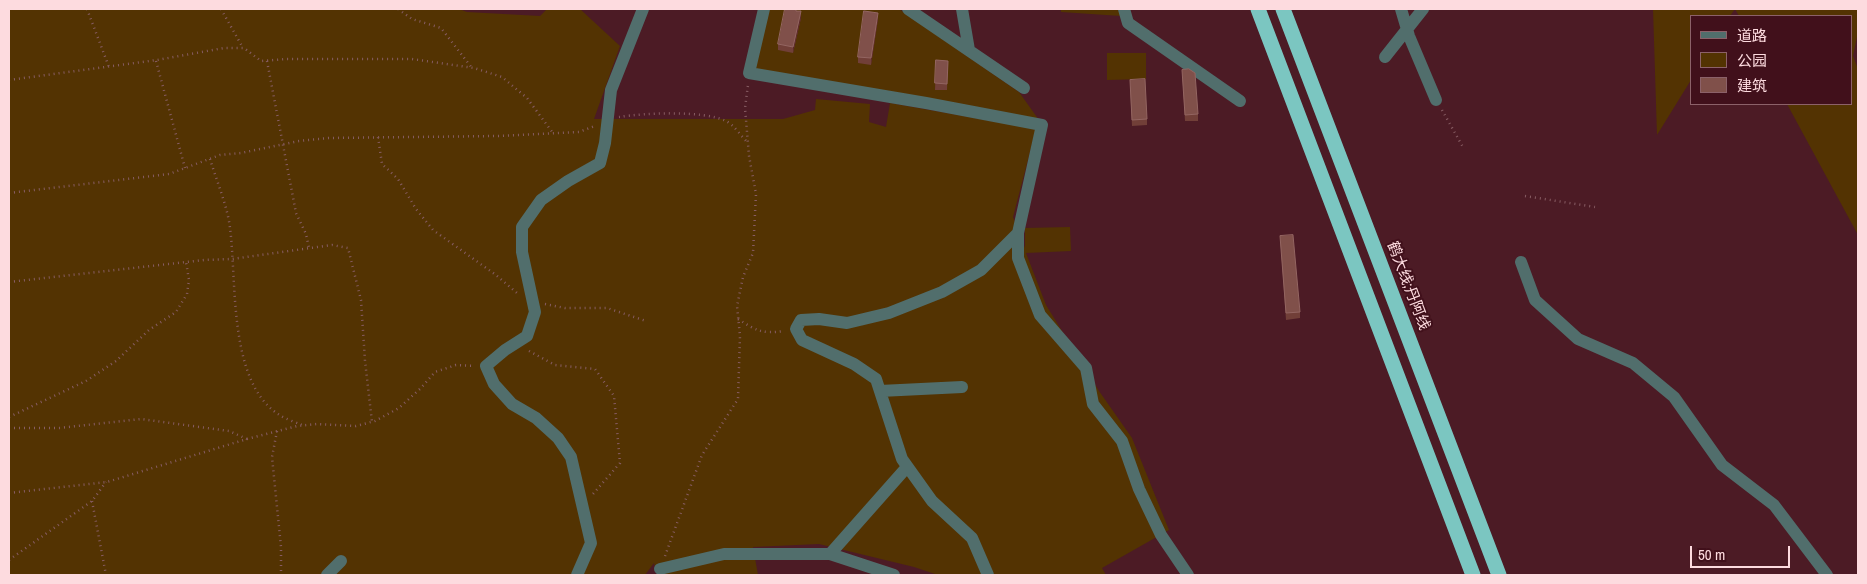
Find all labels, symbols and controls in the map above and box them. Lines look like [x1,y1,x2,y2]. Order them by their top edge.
legend [1690,15,1852,105]
text: 道路 [1737,25,1767,46]
text: 公园 [1737,50,1767,71]
text: 建筑 [1737,75,1767,96]
street label: 鹤大线;丹阿线 [1383,239,1433,333]
scale bar [1692,536,1792,568]
text: 50 m [1698,544,1725,565]

